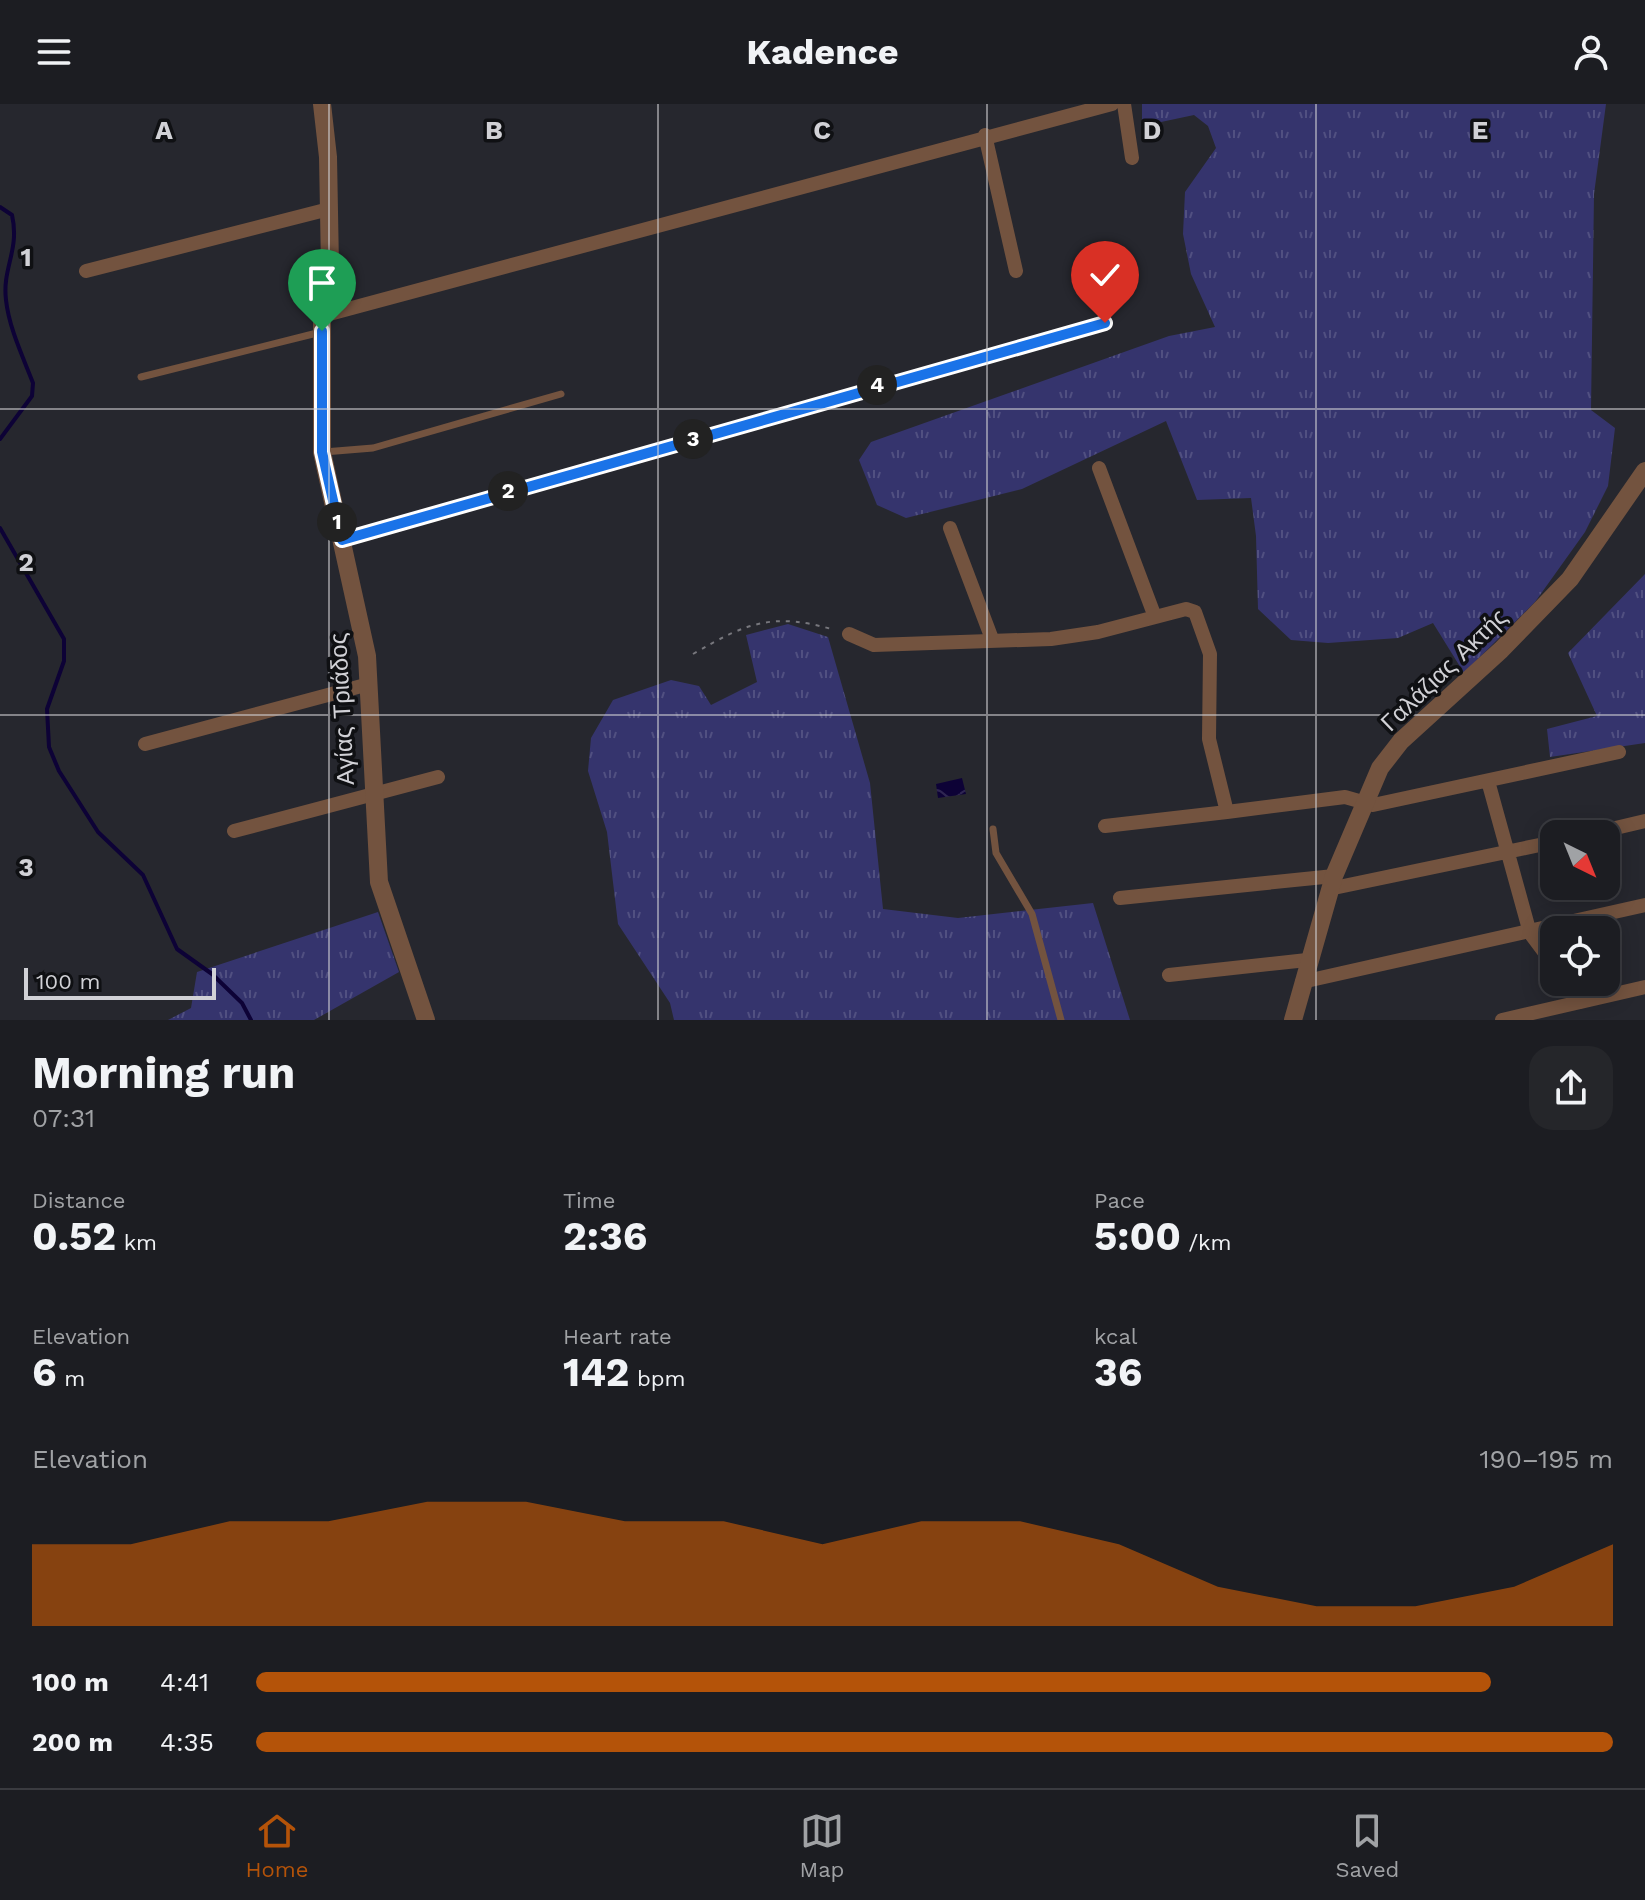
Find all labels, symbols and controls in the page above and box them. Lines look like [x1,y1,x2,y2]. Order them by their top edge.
icon: menu [32,30,76,74]
icon: person [1569,30,1613,74]
text: Kadence [746,31,899,73]
text: A [155,115,173,145]
text: B [485,115,503,145]
text: C [813,115,831,145]
text: D [1143,115,1161,145]
text: E [1472,115,1488,145]
pin [1071,241,1139,323]
text: 1 [20,242,32,272]
pin [288,249,356,331]
icon: check [1083,253,1127,297]
icon: arrive [300,261,344,305]
pin: 4 [857,365,897,405]
text: 4 [870,372,884,397]
pin: 3 [673,419,713,459]
text: 3 [686,426,700,451]
pin: 2 [488,471,528,511]
text: 2 [501,478,515,503]
pin: 1 [317,502,357,542]
text: 1 [332,509,342,534]
text: 2 [18,547,34,577]
street label: Γαλάζιας Ακτής [1375,603,1513,737]
street label: Αγίας Τριάδος [324,632,360,786]
north arrow [1540,820,1620,900]
map controls [1540,820,1620,996]
text: 3 [18,852,34,882]
button: locate [1540,916,1620,996]
scale bar [24,964,216,1000]
text: 100 m [36,969,100,994]
button: share [1529,1046,1613,1130]
text: Morning run [32,1047,295,1099]
text: 07:31 [32,1103,95,1133]
text: Distance [32,1188,126,1213]
text: Time [563,1188,615,1213]
text: Pace [1094,1188,1145,1213]
text: 0.52 [32,1213,116,1260]
text: 2:36 [563,1213,647,1260]
text: 5:00 [1094,1213,1181,1260]
text: km [116,1230,157,1255]
text: /km [1181,1230,1231,1255]
text: Elevation [32,1324,130,1349]
text: Heart rate [563,1324,672,1349]
text: kcal [1094,1324,1138,1349]
text: 6 [32,1349,57,1396]
text: 142 [563,1349,629,1396]
text: 36 [1094,1349,1142,1396]
text: m [57,1366,85,1391]
text: bpm [629,1366,686,1391]
text: Elevation [32,1444,148,1474]
text: 190–195 m [1479,1444,1613,1474]
text: 100 m [32,1667,109,1697]
text: 4:41 [160,1667,209,1697]
text: 200 m [32,1727,113,1757]
text: 4:35 [160,1727,214,1757]
tab: Home [246,1809,308,1882]
tab: Map [800,1809,844,1882]
tab: Saved [1336,1809,1399,1882]

